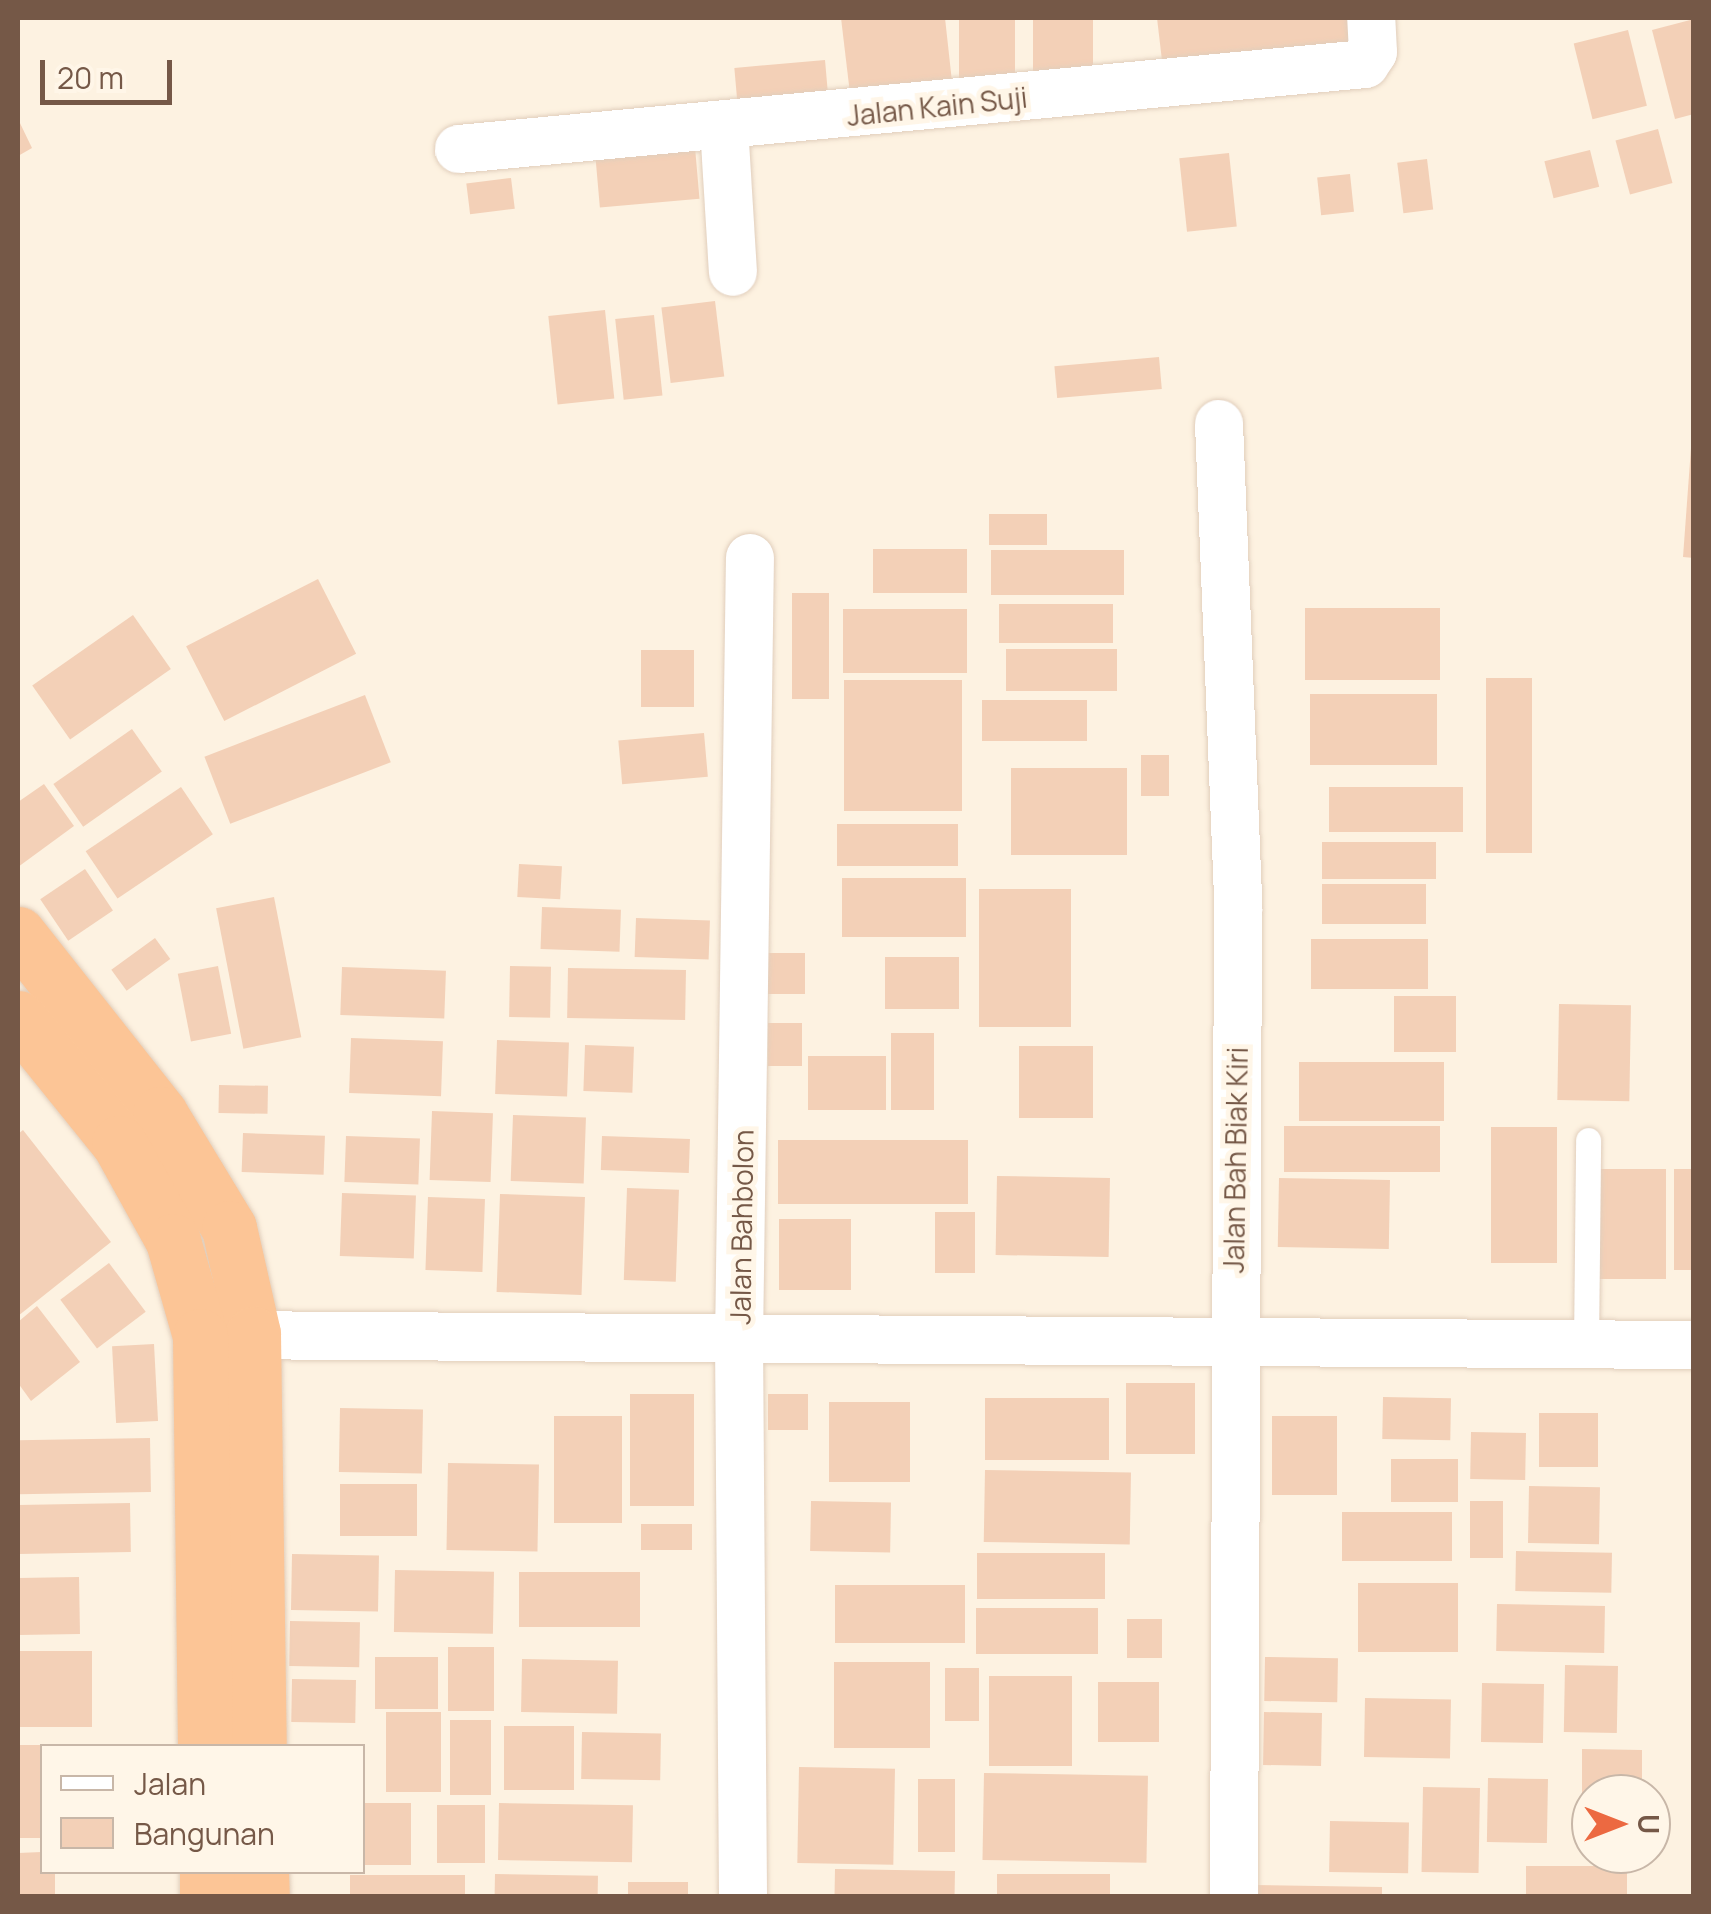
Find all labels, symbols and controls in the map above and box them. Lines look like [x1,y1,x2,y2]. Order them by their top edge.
scale bar [45,40,178,102]
text: 20 m [57,57,124,98]
street label: Jalan Kain Suji [845,80,1029,132]
street label: Jalan Bah Biak Kiri [1216,1047,1254,1273]
street label: Jalan Bahbolon [723,1129,759,1325]
legend [40,1744,365,1874]
text: Jalan [134,1763,206,1804]
north arrow [1571,1774,1671,1874]
text: Bangunan [134,1813,275,1854]
text: U [1630,1814,1668,1834]

